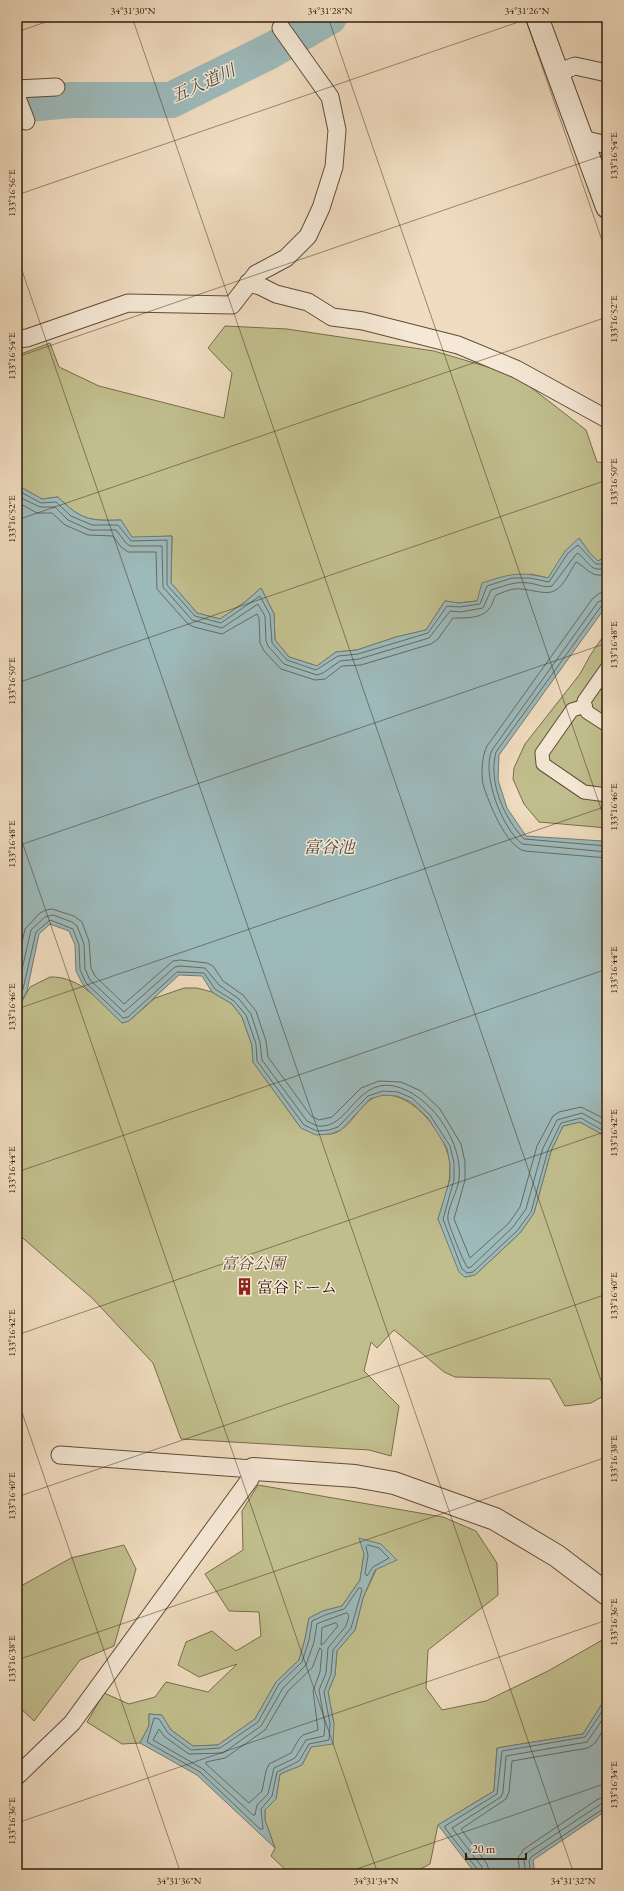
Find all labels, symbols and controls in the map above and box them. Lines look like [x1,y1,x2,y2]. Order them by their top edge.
text: 34°31'30"N [111,4,156,17]
text: 34°31'28"N [308,4,353,17]
text: 34°31'26"N [505,4,550,17]
water label: 五入道川 [167,58,240,107]
text: 133°16'54"E [607,132,620,180]
text: 133°16'56"E [5,169,18,217]
text: 133°16'52"E [607,295,620,343]
text: 133°16'54"E [5,332,18,380]
text: 133°16'50"E [607,458,620,506]
text: 133°16'52"E [5,495,18,543]
text: 133°16'48"E [607,621,620,669]
text: 133°16'50"E [5,657,18,705]
text: 133°16'46"E [607,783,620,831]
text: 133°16'48"E [5,820,18,868]
water label: 富谷池 [304,836,356,858]
text: 133°16'44"E [607,946,620,994]
text: 133°16'46"E [5,983,18,1031]
text: 133°16'42"E [607,1109,620,1157]
text: 133°16'44"E [5,1146,18,1194]
park label: 富谷公園 [221,1253,288,1274]
text: 133°16'40"E [607,1272,620,1320]
building icon: 富谷ドーム [234,1277,254,1297]
place label: 富谷ドーム [257,1277,337,1298]
text: 133°16'42"E [5,1309,18,1357]
text: 133°16'38"E [607,1435,620,1483]
text: 133°16'40"E [5,1472,18,1520]
text: 133°16'36"E [607,1598,620,1646]
text: 133°16'38"E [5,1635,18,1683]
text: 133°16'34"E [607,1761,620,1809]
text: 133°16'36"E [5,1797,18,1845]
scale bar [466,1835,526,1861]
text: 20 m [472,1841,496,1857]
text: 34°31'36"N [157,1874,202,1887]
text: 34°31'34"N [354,1874,399,1887]
text: 34°31'32"N [551,1874,596,1887]

